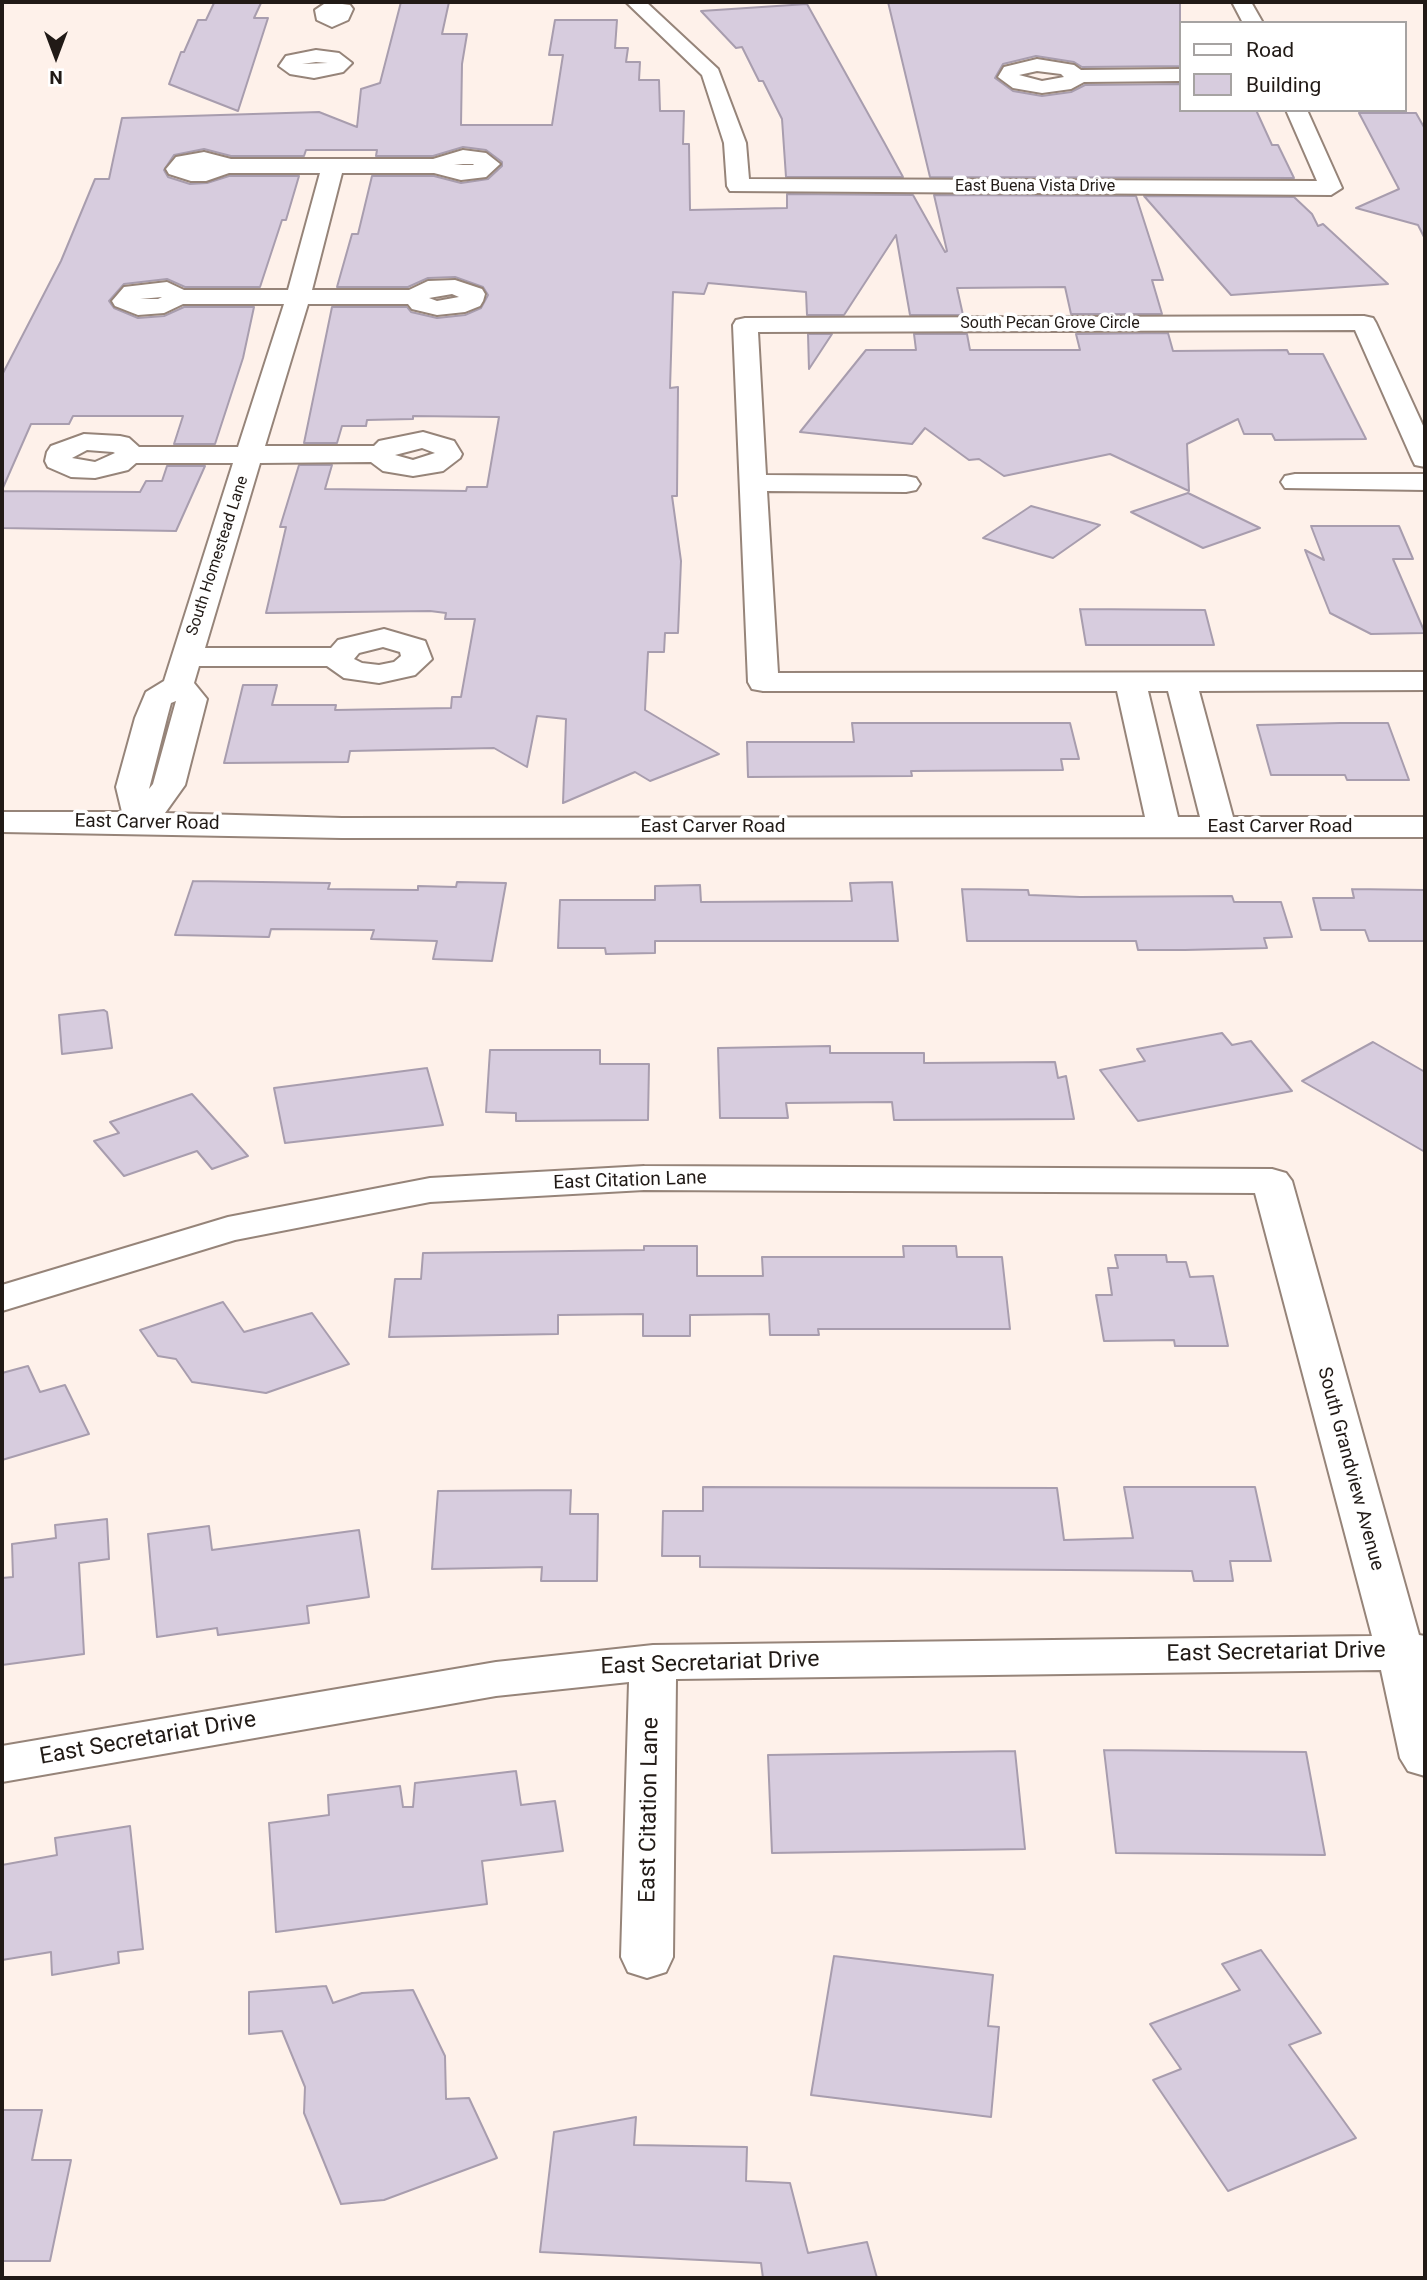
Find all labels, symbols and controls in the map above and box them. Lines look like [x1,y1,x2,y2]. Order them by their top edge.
north arrow [21,21,91,91]
legend [1178,21,1406,112]
text: Road [1246,38,1294,62]
text: N [49,66,63,89]
text: Building [1246,73,1321,97]
street label: East Buena Vista Drive [955,177,1115,197]
street label: South Pecan Grove Circle [960,314,1140,334]
street label: South Homestead Lane [183,474,253,638]
street label: East Carver Road [74,810,220,836]
street label: East Carver Road [640,816,786,838]
street label: East Carver Road [1207,816,1353,838]
street label: East Citation Lane [553,1167,707,1195]
street label: South Grandview Avenue [1312,1365,1388,1573]
street label: East Secretariat Drive [1166,1637,1386,1669]
street label: East Secretariat Drive [600,1646,820,1682]
street label: East Secretariat Drive [38,1706,258,1772]
street label: East Citation Lane [635,1717,665,1903]

